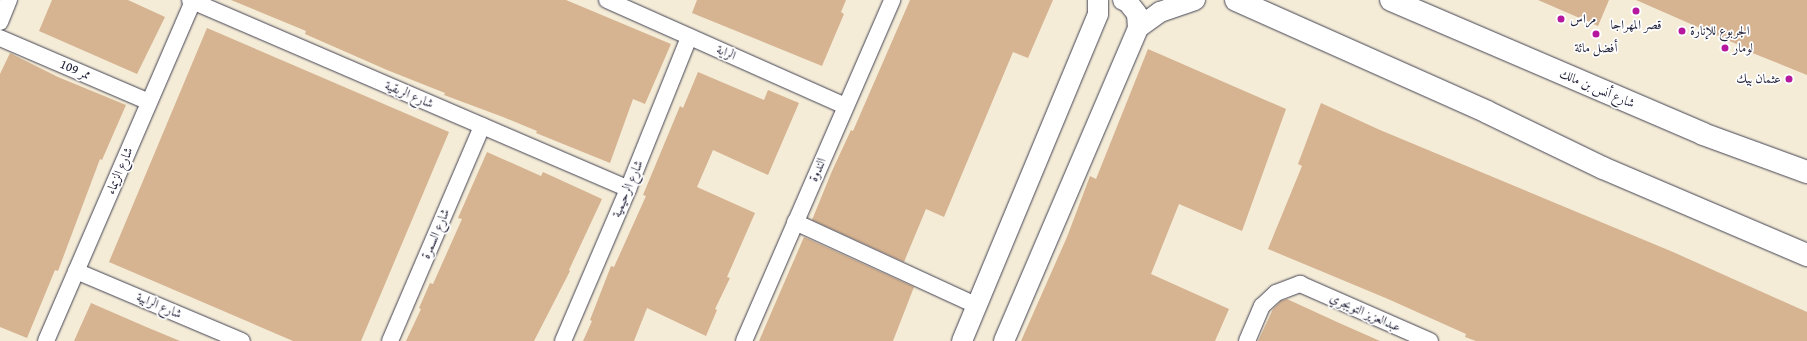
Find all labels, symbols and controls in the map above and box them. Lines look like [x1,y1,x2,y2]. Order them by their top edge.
marker: قصر المهراجا [1631,6,1641,16]
place label: مراس [1570,11,1596,27]
marker: مراس [1555,13,1567,25]
place label: قصر المهراجا [1610,17,1662,33]
place label: الجربوع للإنارة [1690,23,1750,39]
marker: الجربوع للإنارة [1677,26,1687,36]
marker: أفضل مائة [1591,29,1601,39]
place label: أفضل مائة [1575,40,1617,56]
place label: لومار [1733,40,1753,56]
street label: الراية [714,42,738,64]
marker: لومار [1720,43,1730,53]
street label: ممر 109 [57,57,93,83]
street label: شارع أنس بن مالك [1557,66,1637,112]
place label: عثمان بيك [1736,71,1781,87]
marker: عثمان بيك [1784,74,1794,84]
street label: شارع الربقية [382,78,436,112]
street label: شارع الزيماء [103,145,137,197]
street label: الندوة [806,156,830,184]
street label: شارع الرحيمية [609,158,647,220]
street label: شارع السمرة [418,206,454,262]
street label: شارع الرابية [134,289,184,323]
street label: عبدالعزيز التويجري [1327,290,1403,336]

